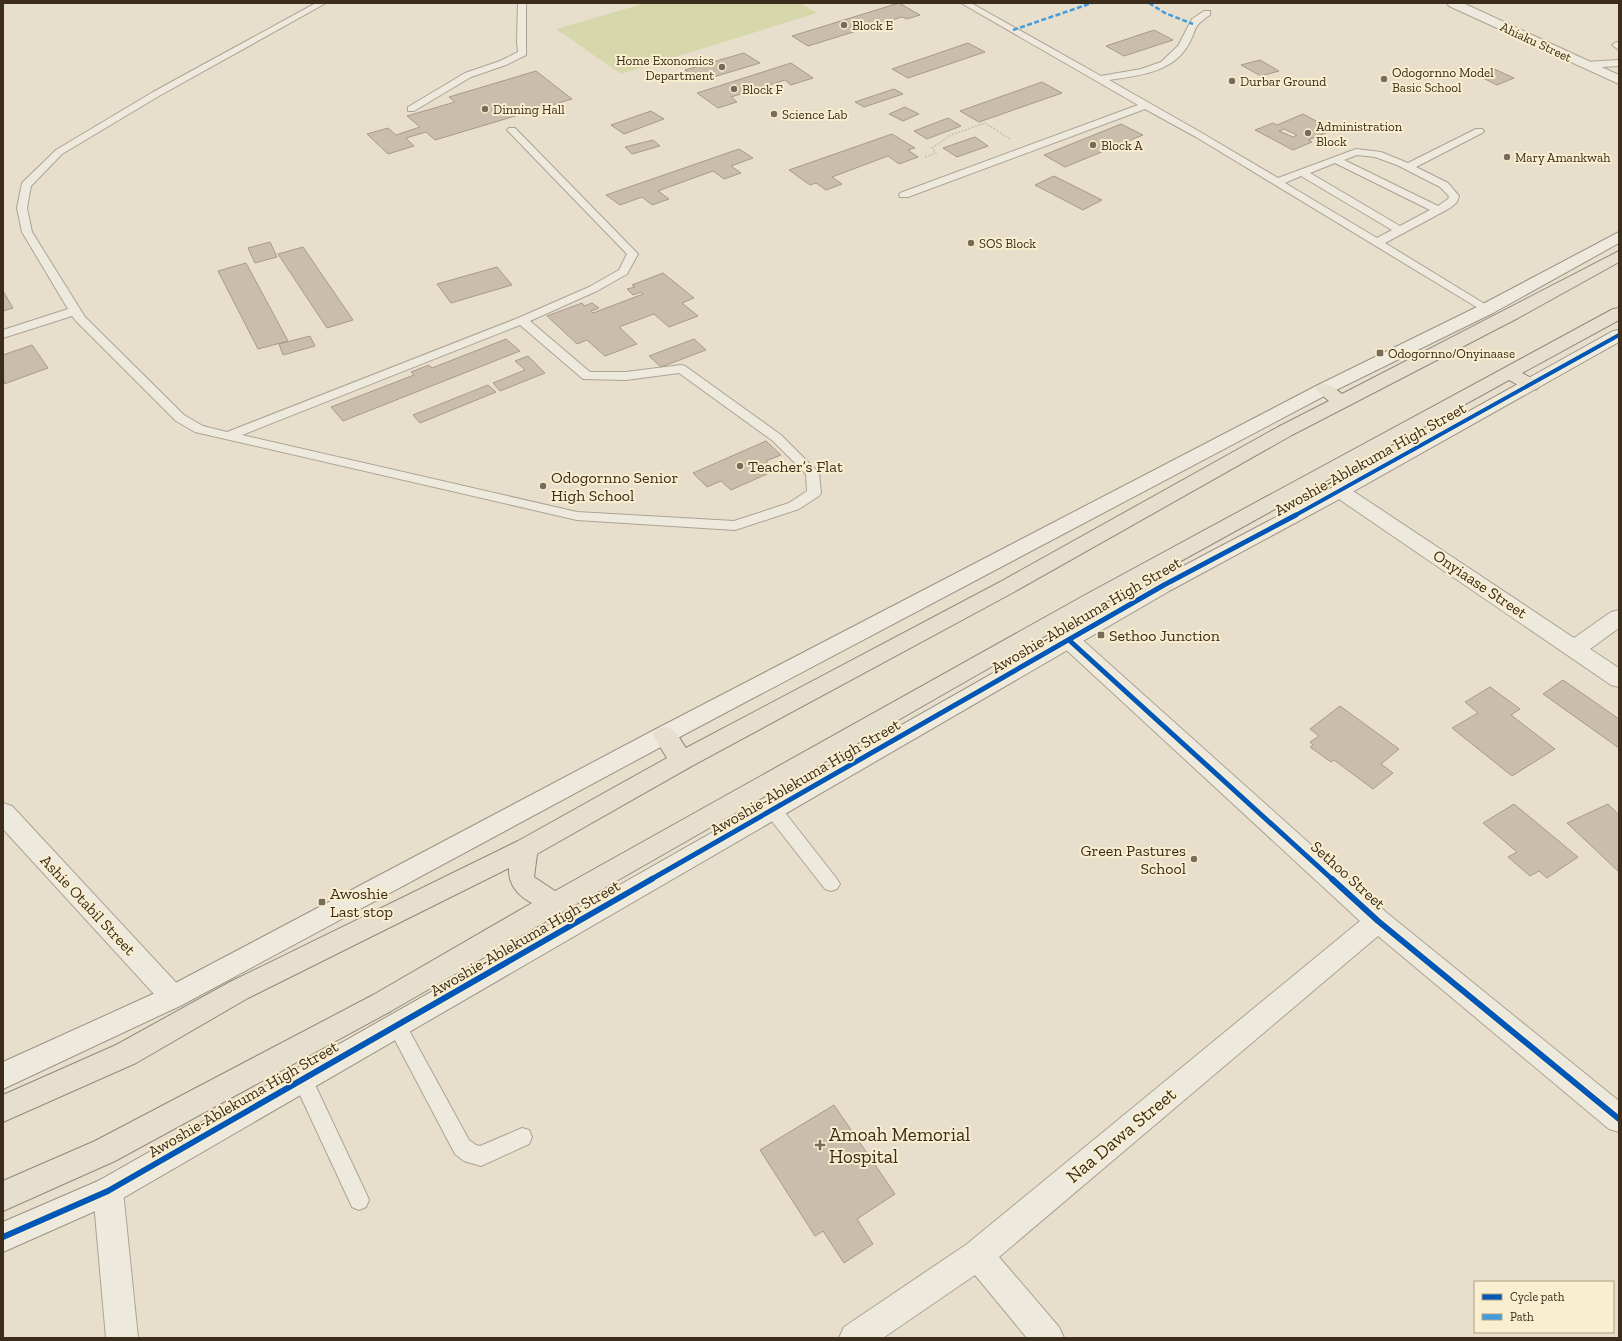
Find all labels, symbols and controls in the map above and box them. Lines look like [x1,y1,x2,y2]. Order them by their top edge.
place label: Block E [852,18,894,33]
street label: Ahiaku Street [1498,19,1574,65]
marker: Block E [839,20,849,30]
place label: Home Exonomics Department [616,53,714,83]
marker: Home Exonomics Department [717,62,727,72]
place label: Odogornno Model Basic School [1392,65,1494,95]
place label: Durbar Ground [1240,74,1326,89]
marker: Odogornno Model Basic School [1379,74,1389,84]
marker: Durbar Ground [1227,76,1237,86]
place label: Block F [742,82,783,97]
marker: Block F [729,84,739,94]
place label: Dinning Hall [493,102,565,117]
marker: Dinning Hall [480,104,490,114]
place label: Science Lab [782,107,848,122]
marker: Science Lab [769,109,779,119]
place label: Administration Block [1316,119,1403,149]
marker: Administration Block [1303,128,1313,138]
place label: Block A [1101,138,1143,153]
marker: Block A [1088,140,1098,150]
place label: Mary Amankwah [1515,150,1611,165]
marker: Mary Amankwah [1502,152,1512,162]
place label: SOS Block [979,236,1036,251]
marker: SOS Block [966,238,976,248]
place label: Odogornno/Onyinaase [1388,346,1515,361]
marker: Odogornno/Onyinaase [1375,348,1385,358]
street label: Awoshie-Ablekuma High Street [1271,398,1469,520]
place label: Teacher’s Flat [748,457,843,476]
marker: Teacher’s Flat [735,461,745,471]
place label: Odogornno Senior High School [551,468,678,505]
marker: Odogornno Senior High School [538,481,548,491]
street label: Onyiaase Street [1430,546,1531,622]
street label: Awoshie-Ablekuma High Street [988,553,1184,677]
place label: Sethoo Junction [1109,626,1221,645]
marker: Sethoo Junction [1096,630,1106,640]
street label: Awoshie-Ablekuma High Street [707,715,903,839]
street label: Sethoo Street [1307,837,1389,913]
place label: Green Pastures School [1080,841,1186,878]
street label: Ashie Otabil Street [37,851,139,959]
marker: Green Pastures School [1189,854,1199,864]
street label: Awoshie-Ablekuma High Street [427,876,623,1000]
place label: Awoshie Last stop [330,884,393,921]
marker: Awoshie Last stop [317,897,327,907]
street label: Awoshie-Ablekuma High Street [145,1037,341,1161]
street label: Naa Dawa Street [1061,1082,1181,1188]
place label: Amoah Memorial Hospital [829,1123,970,1168]
marker: Amoah Memorial Hospital [814,1139,826,1151]
legend [1474,1281,1614,1333]
text: Cycle path [1510,1290,1565,1304]
text: Path [1510,1310,1534,1324]

